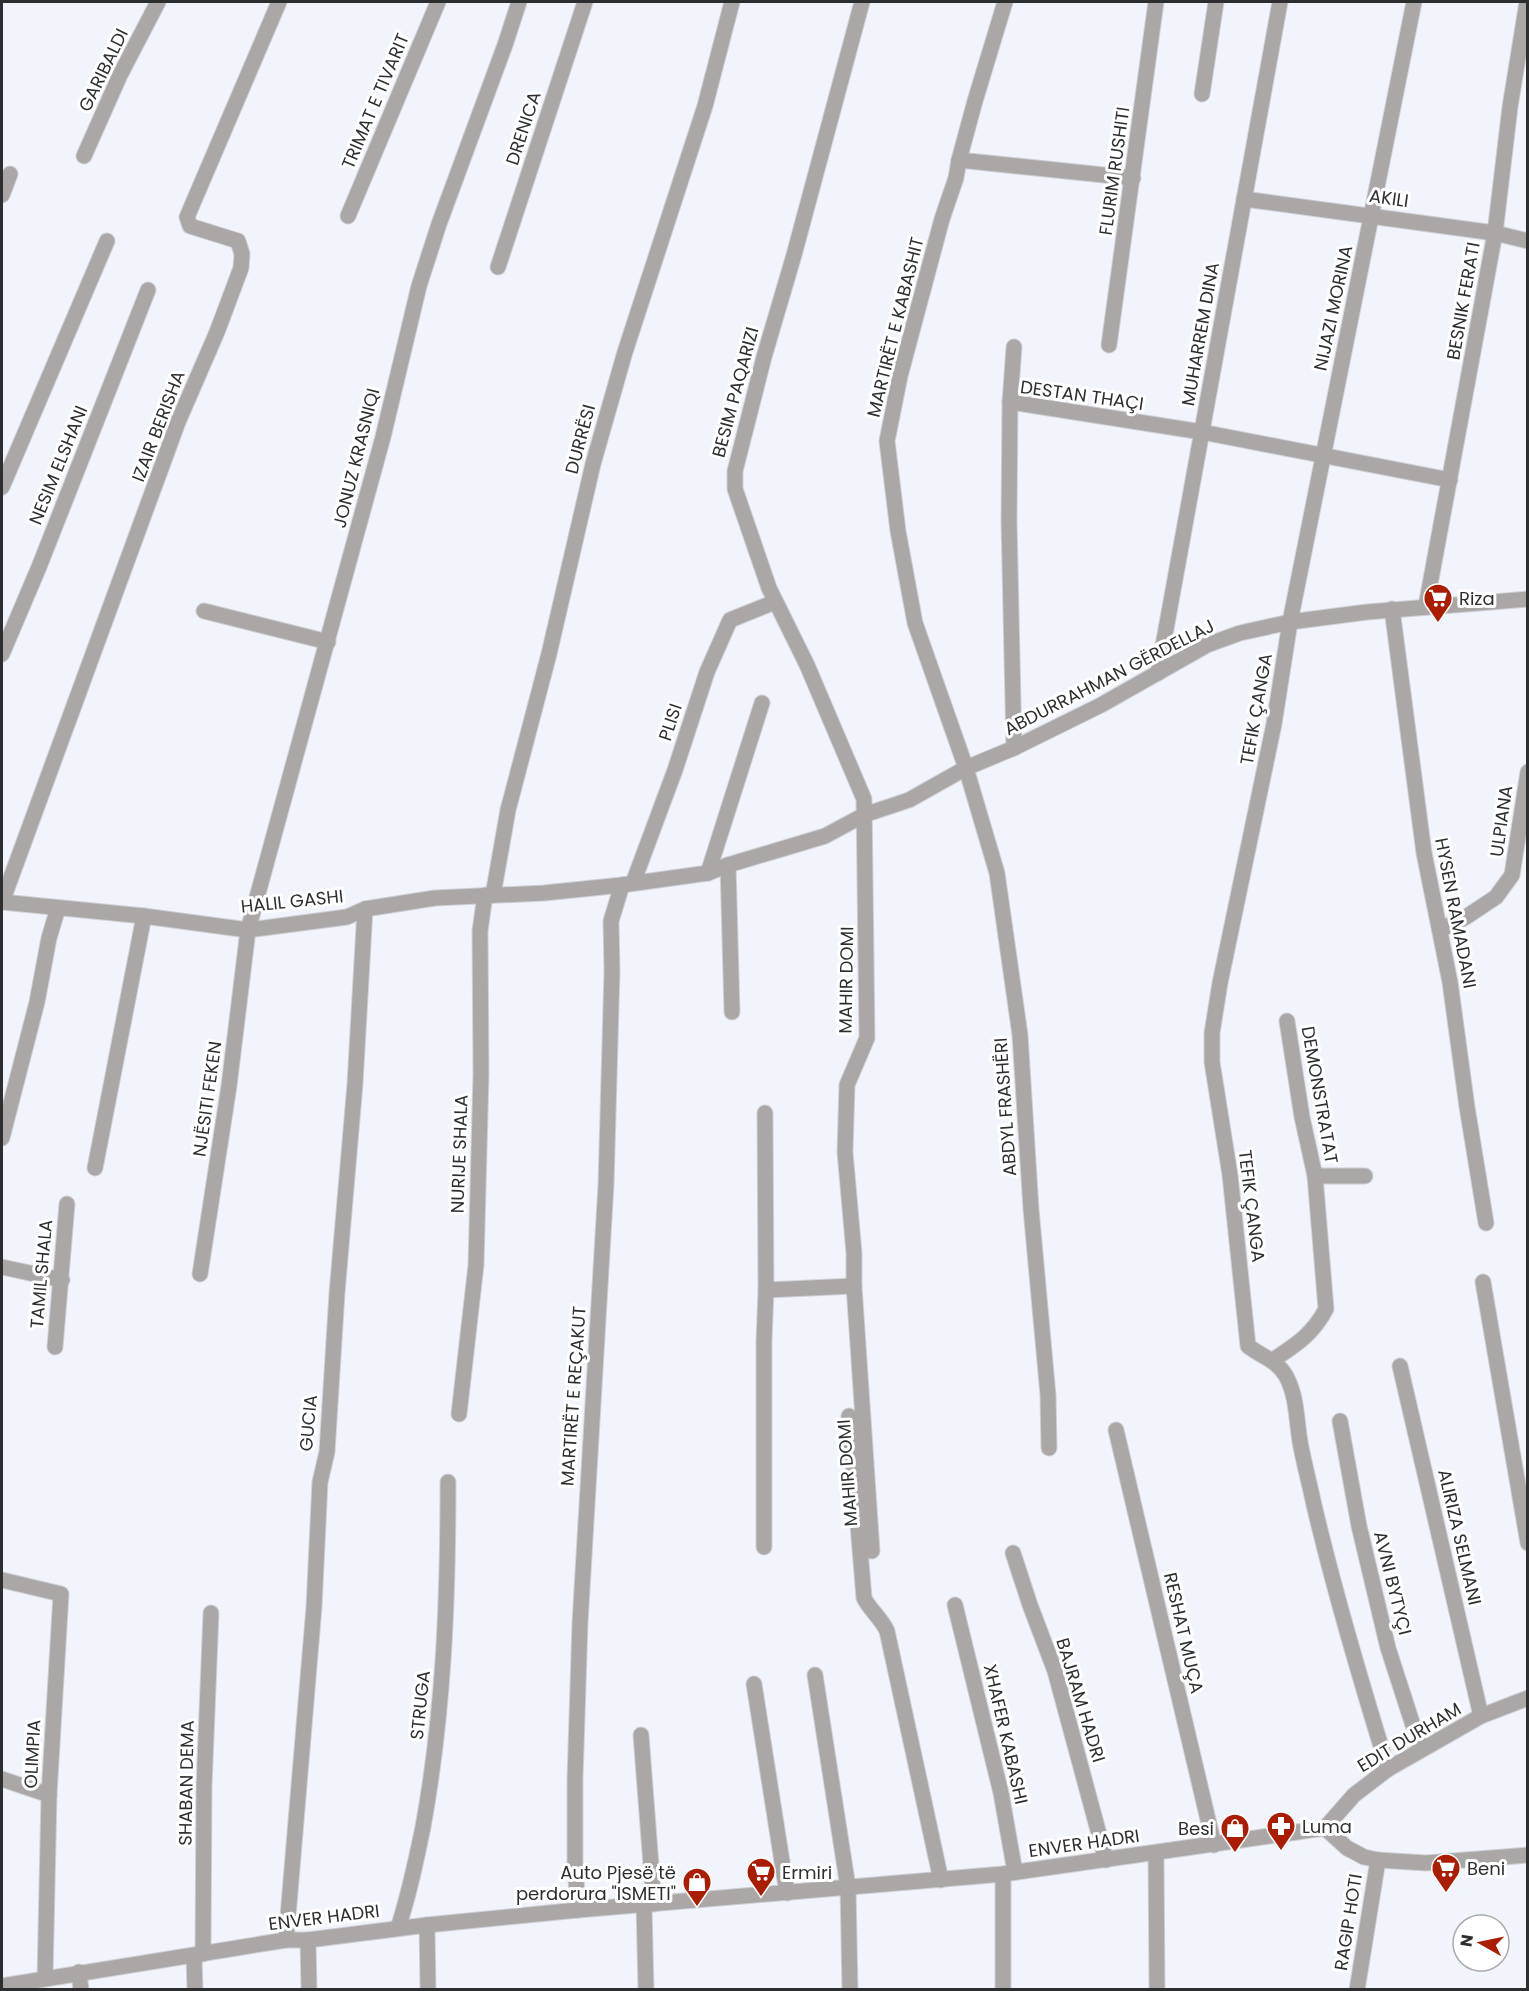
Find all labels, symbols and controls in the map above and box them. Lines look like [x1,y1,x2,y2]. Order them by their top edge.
street label: GARIBALDI [72,24,134,116]
street label: TRIMAT E TIVARIT [335,29,415,173]
street label: DRENICA [499,88,547,168]
street label: FLURIM RUSHITI [1093,105,1135,237]
street label: AKILI [1368,183,1410,213]
street label: MARTIRËT E KABASHIT [861,234,930,420]
street label: BESNIK FERATI [1440,240,1486,362]
street label: NIJAZI MORINA [1308,243,1358,373]
street label: MUHARREM DINA [1175,260,1225,408]
street label: BESIM PAQARIZI [706,324,764,460]
street label: IZAIR BERISHA [125,367,191,485]
street label: DESTAN THAÇI [1019,374,1145,416]
street label: JONUZ KRASNIQI [327,386,385,530]
street label: DURRËSI [559,401,601,477]
street label: NESIM ELSHANI [23,402,93,528]
supermarket icon: Riza [1422,582,1454,624]
place label: Riza [1459,586,1495,611]
street label: ABDURRAHMAN GËRDELLAJ [1000,613,1218,741]
street label: TEFIK ÇANGA [1234,651,1278,767]
street label: PLISI [652,700,688,744]
street label: ULPIANA [1484,784,1518,858]
street label: HYSEN RAMADANI [1429,836,1483,990]
street label: HALIL GASHI [239,883,345,919]
street label: MAHIR DOMI [833,926,859,1034]
street label: DEMONSTRATAT [1296,1024,1344,1166]
street label: ABDYL FRASHËRI [988,1037,1022,1177]
street label: NJËSITI FEKEN [187,1040,227,1158]
street label: NURIJE SHALA [444,1094,474,1214]
street label: TEFIK ÇANGA [1233,1148,1271,1264]
street label: TAMIL SHALA [24,1218,58,1330]
street label: MARTIRËT E REÇAKUT [554,1305,592,1487]
street label: GUCIA [293,1394,323,1452]
street label: MAHIR DOMI [831,1419,863,1527]
street label: ALIRIZA SELMANI [1432,1467,1488,1607]
street label: AVNI BYTYÇI [1368,1528,1418,1638]
street label: RESHAT MUÇA [1158,1570,1210,1696]
street label: BAJRAM HADRI [1050,1635,1112,1765]
street label: XHAFER KABASHI [978,1661,1034,1807]
street label: STRUGA [404,1669,436,1741]
street label: EDIT DURHAM [1352,1696,1466,1778]
street label: OLIMPIA [18,1719,46,1789]
street label: SHABAN DEMA [172,1720,200,1846]
pharmacy icon: Luma [1265,1810,1297,1852]
shop icon: Besi [1219,1812,1251,1854]
place label: Luma [1302,1814,1352,1839]
place label: Besi [1178,1816,1214,1841]
street label: ENVER HADRI [1027,1823,1141,1863]
supermarket icon: Beni [1430,1852,1462,1894]
supermarket icon: Ermiri [745,1856,777,1898]
place label: Beni [1467,1856,1505,1881]
place label: Auto Pjesë të perdorura "ISMETI" [516,1860,676,1906]
place label: Ermiri [782,1860,832,1885]
shop icon: Auto Pjesë të perdorura "ISMETI" [681,1866,713,1908]
street label: RAGIP HOTI [1328,1872,1368,1972]
street label: ENVER HADRI [267,1898,381,1936]
north arrow [1451,1913,1511,1973]
text: N [1454,1933,1479,1948]

